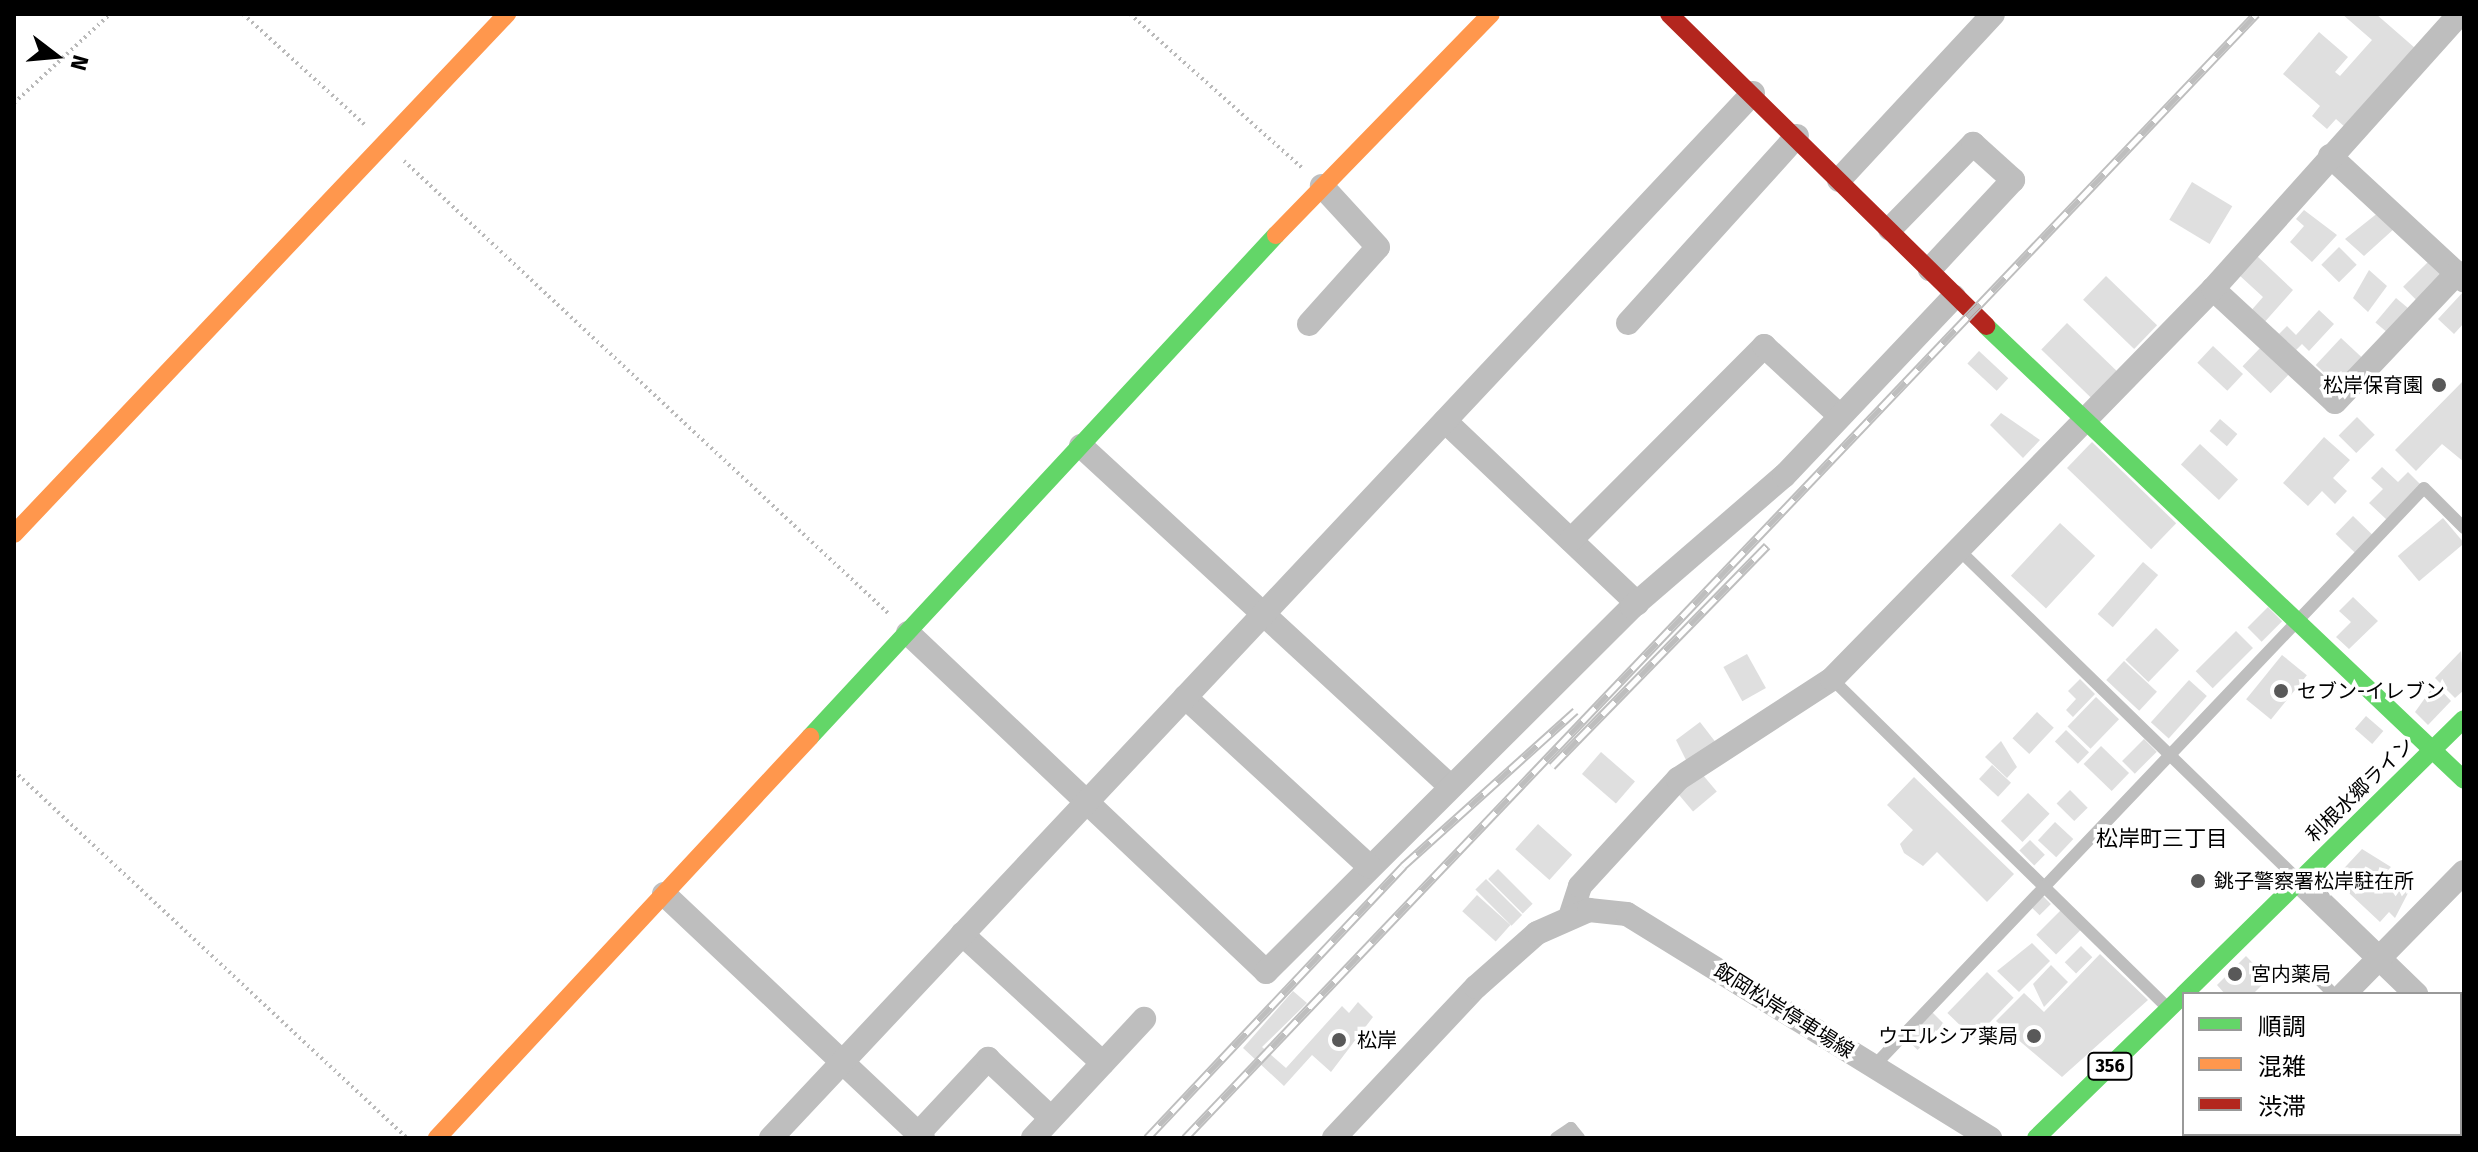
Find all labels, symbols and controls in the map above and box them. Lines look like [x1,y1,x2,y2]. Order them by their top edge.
north arrow [16,16,96,96]
text: N [65,52,95,73]
place label: 松岸保育園 [2323,373,2423,397]
marker: 松岸保育園 [2430,376,2448,394]
place label: セブン-イレブン [2297,679,2445,703]
marker: セブン-イレブン [2272,682,2290,700]
street label: 利根水郷ライン [2301,733,2419,847]
district label: 松岸町三丁目 [2096,826,2228,852]
place label: 銚子警察署松岸駐在所 [2214,869,2414,893]
marker: 銚子警察署松岸駐在所 [2189,872,2207,890]
street label: 飯岡松岸停車場線 [1710,958,1858,1064]
place label: 宮内薬局 [2251,962,2331,986]
marker: 宮内薬局 [2226,965,2244,983]
legend [2182,992,2462,1136]
text: 順調 [2258,1013,2306,1041]
place label: ウエルシア薬局 [1878,1024,2018,1048]
marker: ウエルシア薬局 [2025,1027,2043,1045]
place label: 松岸 [1357,1028,1397,1052]
marker: 松岸 [1328,1029,1350,1051]
road number: 356 [2086,1052,2134,1080]
text: 混雑 [2258,1053,2306,1081]
text: 渋滞 [2258,1093,2306,1121]

